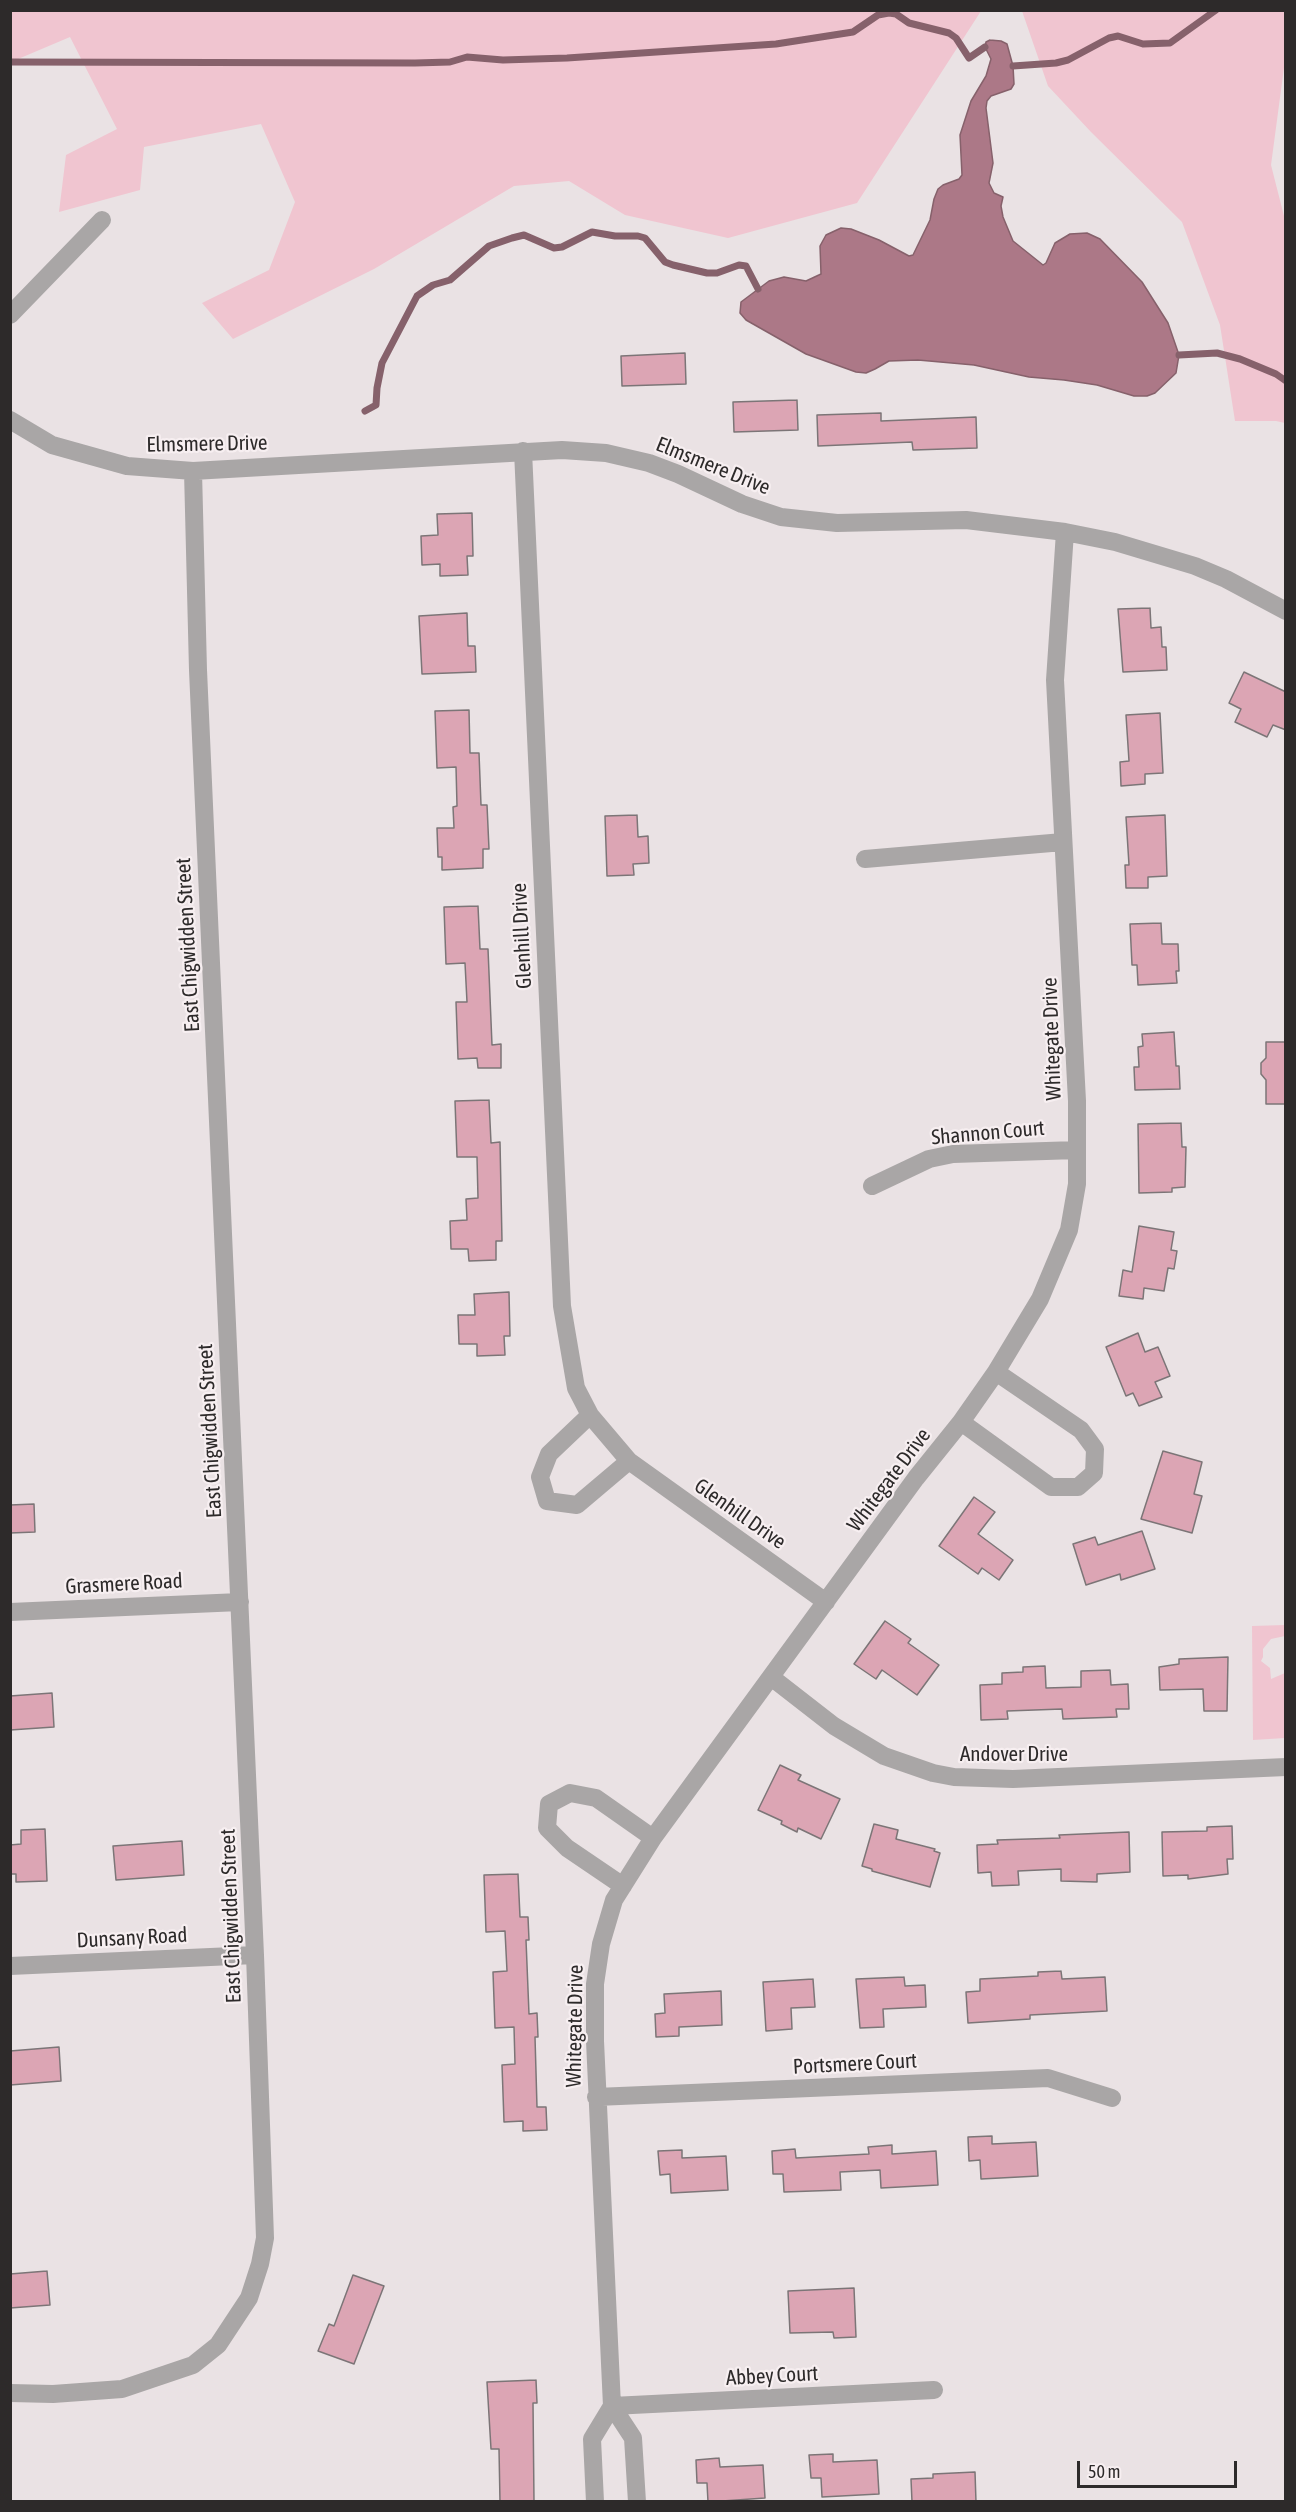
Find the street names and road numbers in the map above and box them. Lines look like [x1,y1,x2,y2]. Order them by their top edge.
street label: Elmsmere Drive [146,430,268,458]
street label: Elmsmere Drive [652,432,774,500]
street label: East Chigwidden Street [171,857,205,1033]
street label: Glenhill Drive [507,882,537,990]
street label: Whitegate Drive [1037,977,1067,1101]
street label: Shannon Court [930,1115,1046,1151]
street label: East Chigwidden Street [193,1343,227,1519]
street label: Whitegate Drive [842,1423,936,1537]
street label: Glenhill Drive [689,1473,791,1555]
street label: Grasmere Road [65,1568,183,1600]
street label: Andover Drive [960,1741,1068,1767]
street label: East Chigwidden Street [215,1828,247,2004]
street label: Dunsany Road [76,1923,188,1953]
street label: Whitegate Drive [561,1964,589,2088]
street label: Portsmere Court [792,2048,918,2080]
street label: Abbey Court [725,2361,819,2391]

